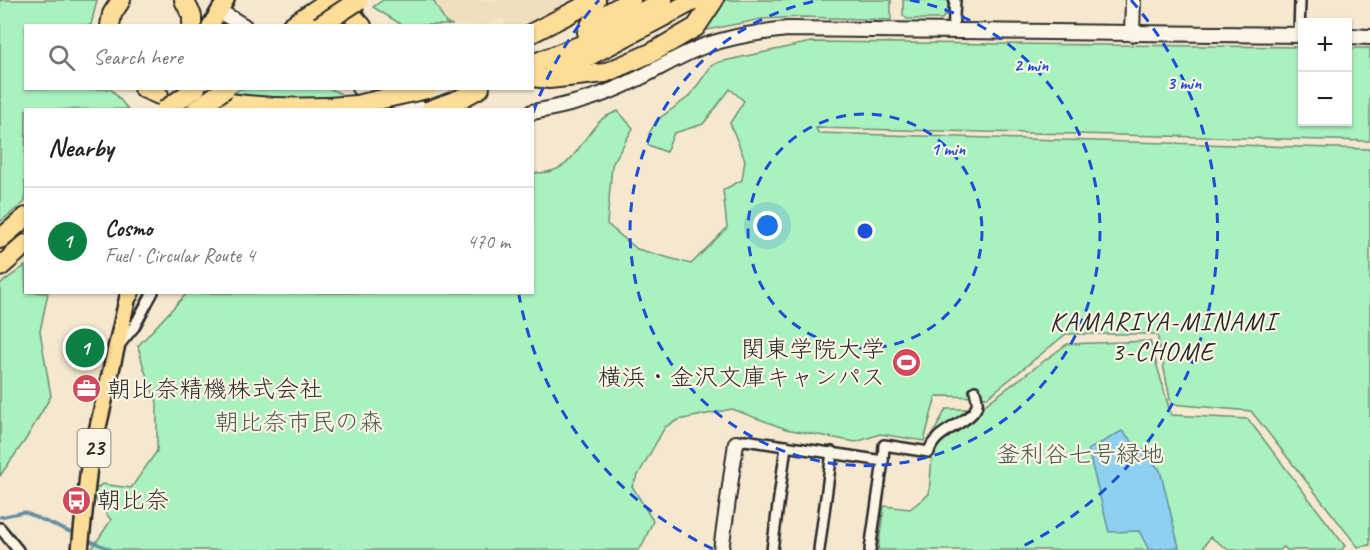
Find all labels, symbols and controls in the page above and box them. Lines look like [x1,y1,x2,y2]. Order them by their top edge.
map controls [1298,18,1352,126]
button: + [1298,18,1352,72]
search box [24,24,534,90]
icon: search [45,41,78,74]
text: Search here [93,43,183,71]
text: 2 min [1014,54,1049,76]
text: 3 min [1167,72,1202,94]
button: − [1298,72,1352,126]
text: Nearby [48,131,113,164]
text: 1 min [931,138,966,160]
your location [753,211,782,240]
text: Cosmo [105,215,153,243]
centre of rings [855,221,875,241]
text: 1 [63,229,72,254]
text: 470 m [467,229,510,254]
text: Fuel · Circular Route 4 [105,243,255,268]
district label: KAMARIYA-MINAMI 3-CHOME [1050,305,1280,368]
pin: 1 [66,326,104,370]
place label: 関東学院大学 横浜・金沢文庫キャンパス [598,334,885,392]
sports icon: 関東学院大学 横浜・金沢文庫キャンパス [890,347,922,379]
office icon: 朝比奈精機株式会社 [70,373,102,405]
place label: 朝比奈精機株式会社 [107,374,323,404]
park label: 朝比奈市民の森 [215,407,383,437]
road number: 23 [78,429,110,467]
park label: 釜利谷七号緑地 [996,439,1164,469]
bus stop icon: 朝比奈 [60,484,92,516]
place label: 朝比奈 [97,485,169,515]

